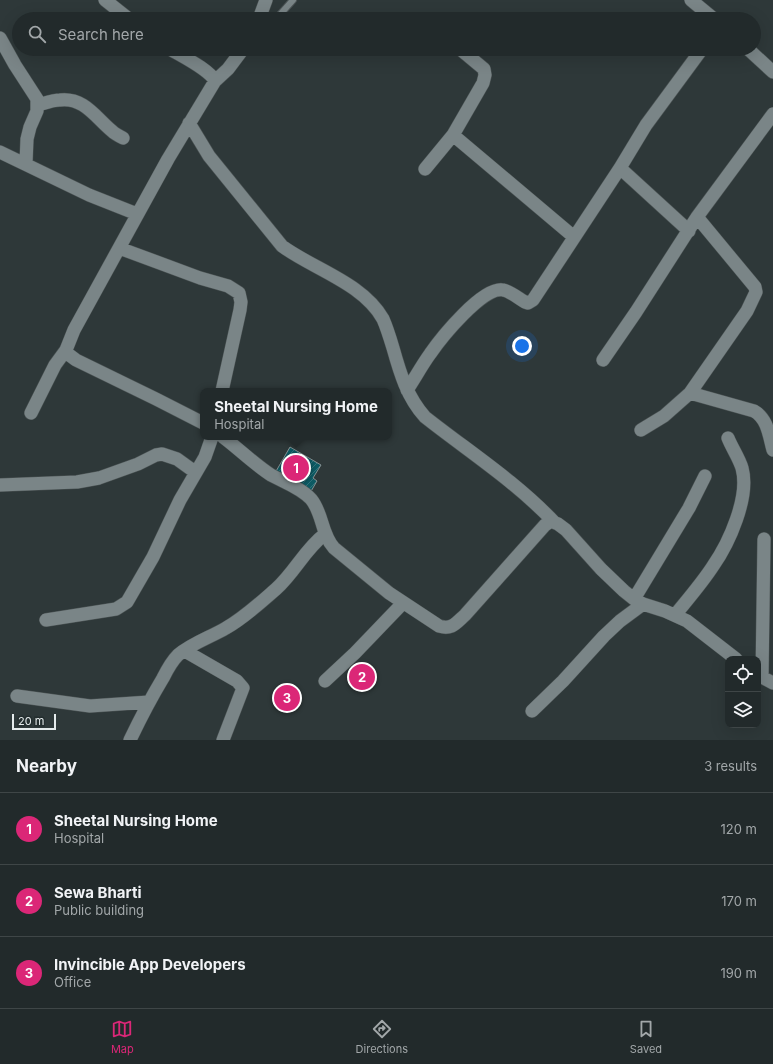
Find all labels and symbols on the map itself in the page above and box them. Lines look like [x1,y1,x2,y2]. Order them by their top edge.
your location [512,336,532,356]
pin: 1 [283,453,309,483]
pin: 2 [349,662,375,692]
pin: 3 [274,683,300,713]
scale bar [12,712,56,731]

